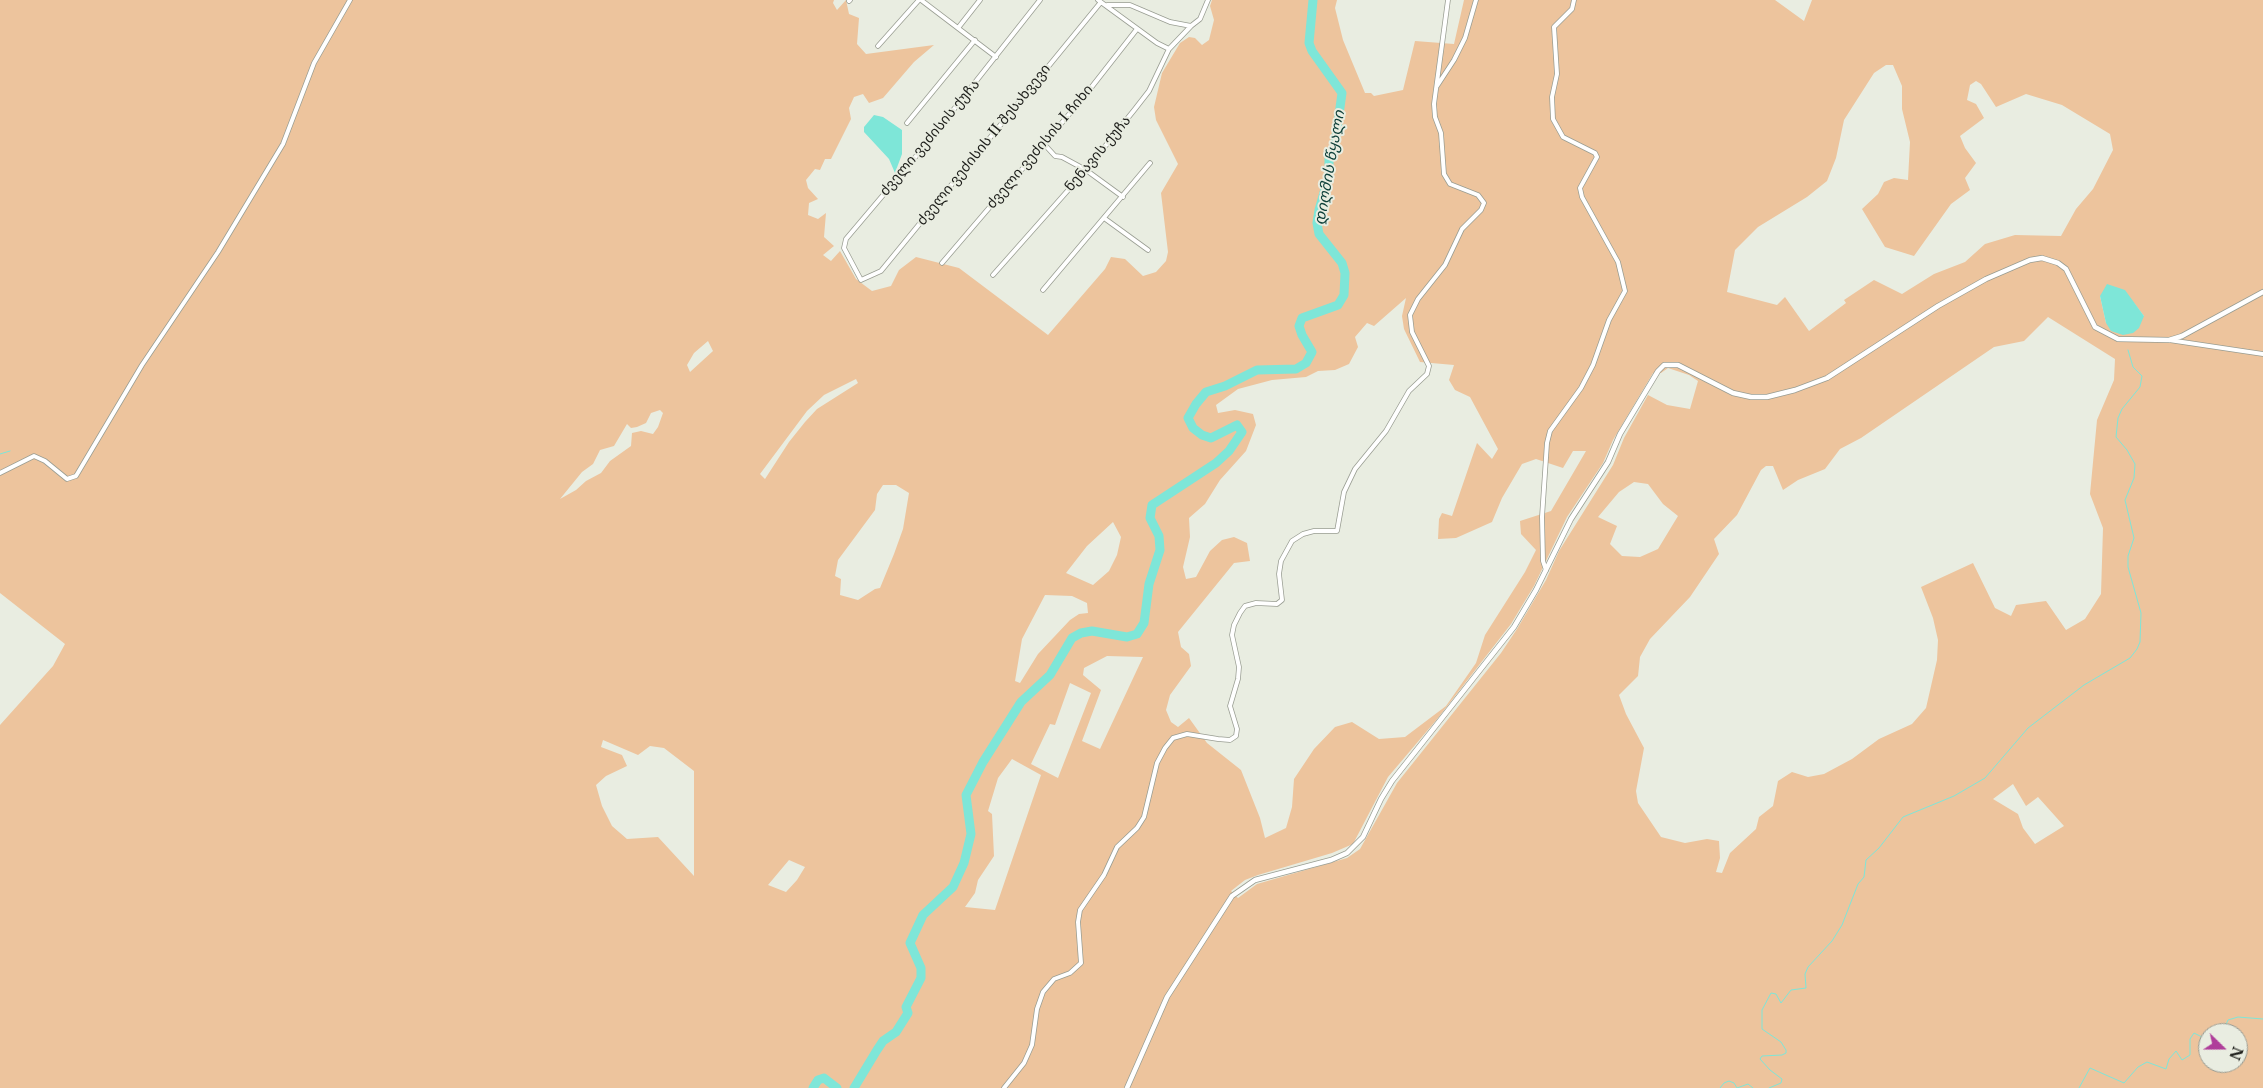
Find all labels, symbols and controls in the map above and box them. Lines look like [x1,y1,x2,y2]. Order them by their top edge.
street label: ძველი ვეძისის II შესახვევი [914,61,1054,229]
street label: ძველი ვეძისის ქუჩა [877,77,983,199]
street label: ძველი ვეძისის I ჩიხი [983,82,1097,212]
water label: დიღმის წყალი [1311,109,1349,227]
street label: ნენავის ქუჩა [1062,113,1134,195]
north arrow [2198,1023,2248,1073]
text: N [2225,1044,2247,1063]

